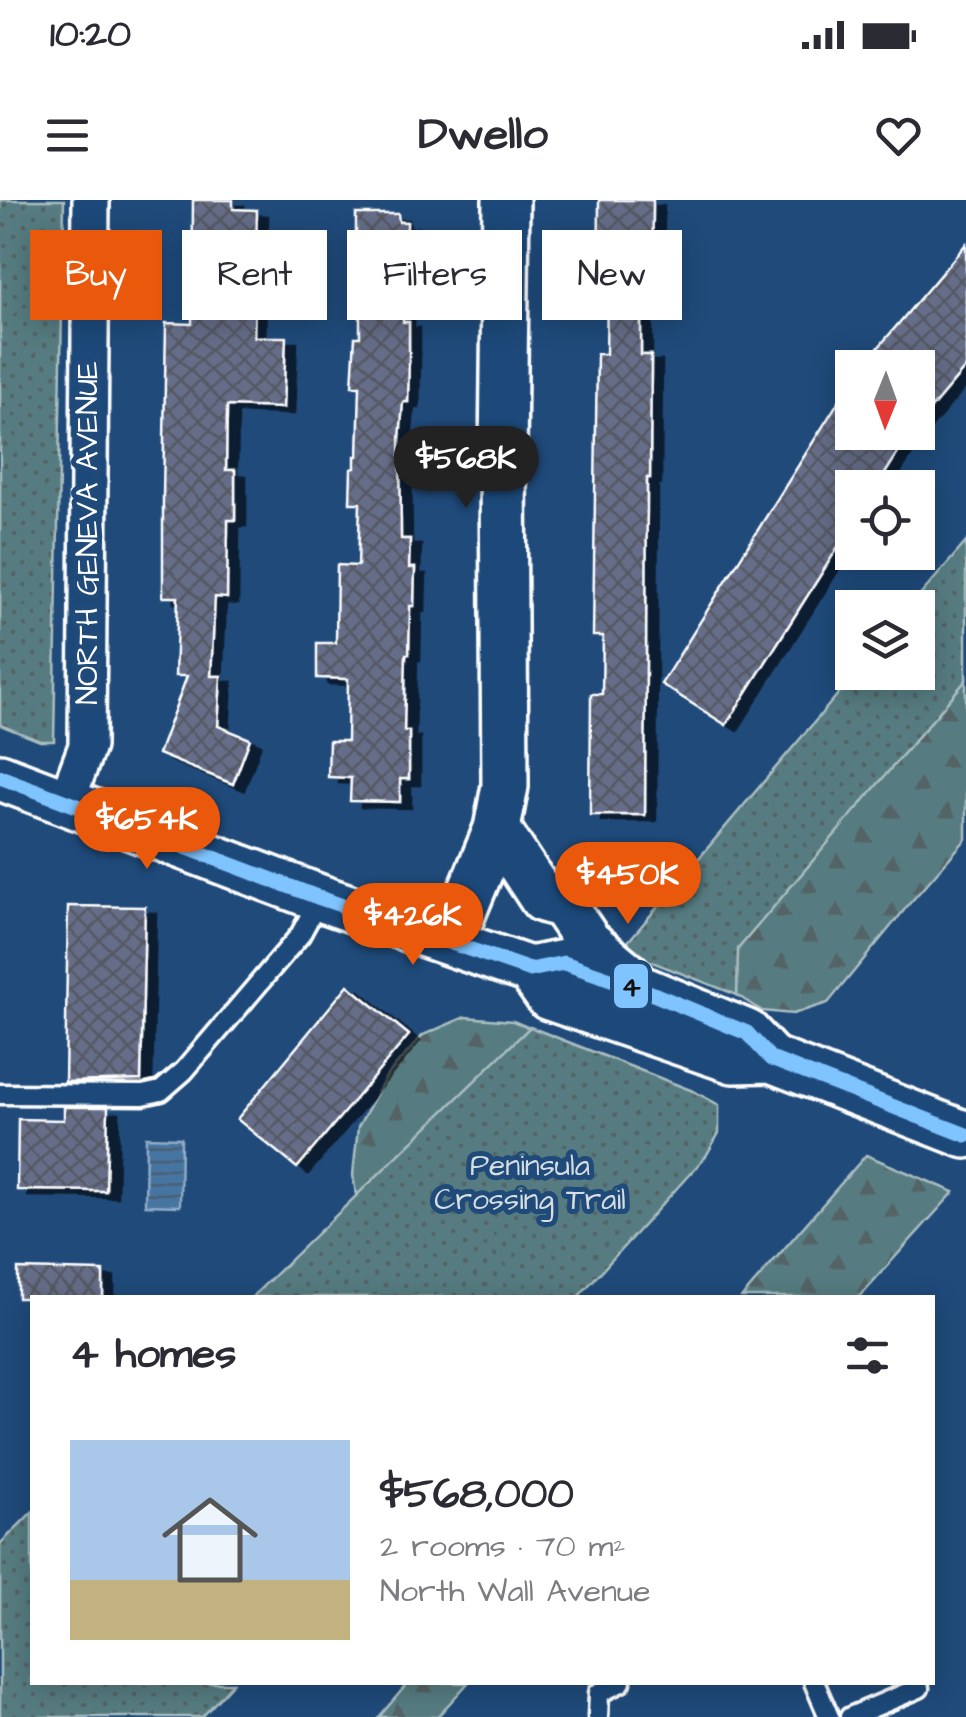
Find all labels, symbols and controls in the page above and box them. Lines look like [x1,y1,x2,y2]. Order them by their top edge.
text: 10:20 [50,9,131,61]
text: Dwello [418,104,548,166]
icon: menu [40,108,95,163]
icon: heart [871,108,926,163]
chip: Buy [30,230,162,320]
chip: Rent [182,230,327,320]
chip: Filters [347,230,522,320]
chip: New [542,230,682,320]
north arrow [835,350,935,450]
map controls [835,350,935,690]
street label: NORTH GENEVA AVENUE [67,361,109,705]
pin: $568K [396,426,536,511]
text: $568K [416,436,516,481]
button: locate [835,470,935,570]
button: layers [835,590,935,690]
pin: $654K [77,787,217,872]
text: $654K [96,797,198,842]
pin: $450K [558,842,698,927]
text: $450K [577,852,679,897]
pin: $426K [343,883,483,968]
text: $426K [364,893,462,938]
line badge: 4 [612,962,650,1010]
text: 4 [621,968,641,1007]
park label: Peninsula Crossing Trail [434,1145,626,1222]
text: 4 homes [70,1326,236,1384]
icon: filters [840,1328,895,1383]
text: $568,000 [380,1466,574,1524]
icon: home [150,1480,270,1600]
text: 2 rooms · 70 m² [380,1524,625,1569]
text: North Wall Avenue [380,1569,651,1614]

